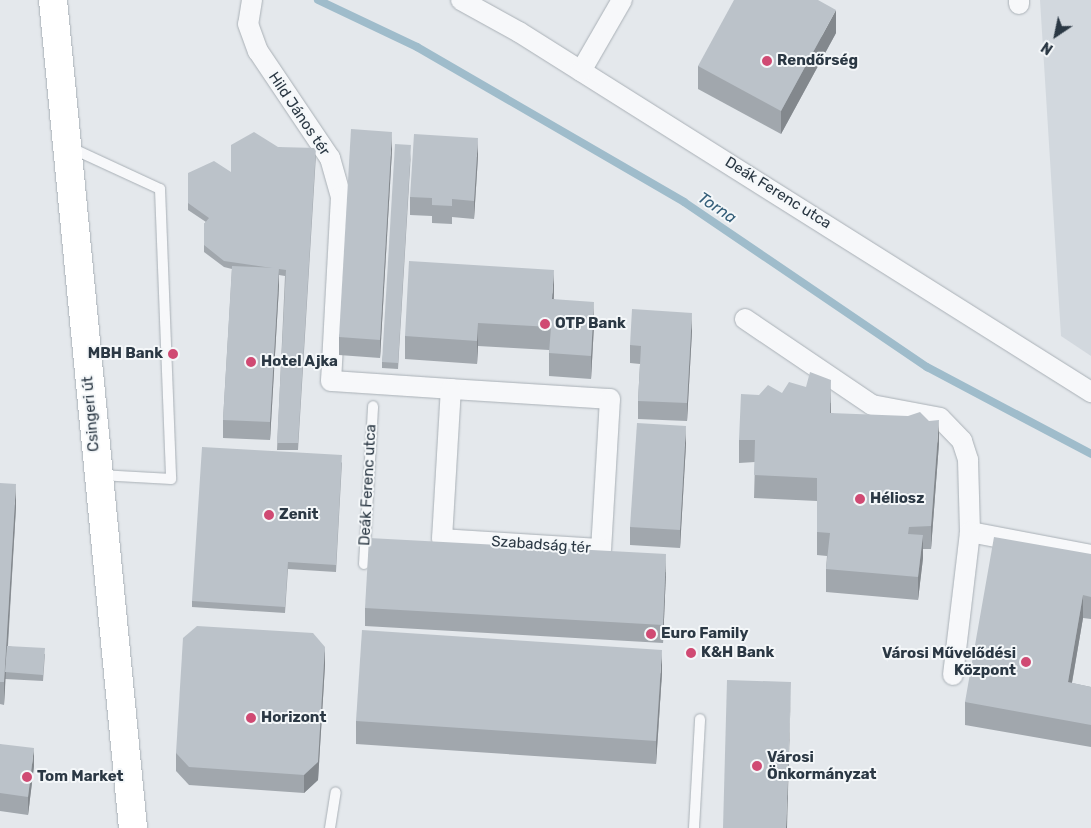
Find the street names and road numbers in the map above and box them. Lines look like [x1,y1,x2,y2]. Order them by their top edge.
street label: Hild János tér [264,69,334,159]
street label: Deák Ferenc utca [722,153,834,233]
street label: Csingeri út [79,376,103,452]
street label: Deák Ferenc utca [356,424,380,546]
street label: Szabadság tér [491,533,591,557]

